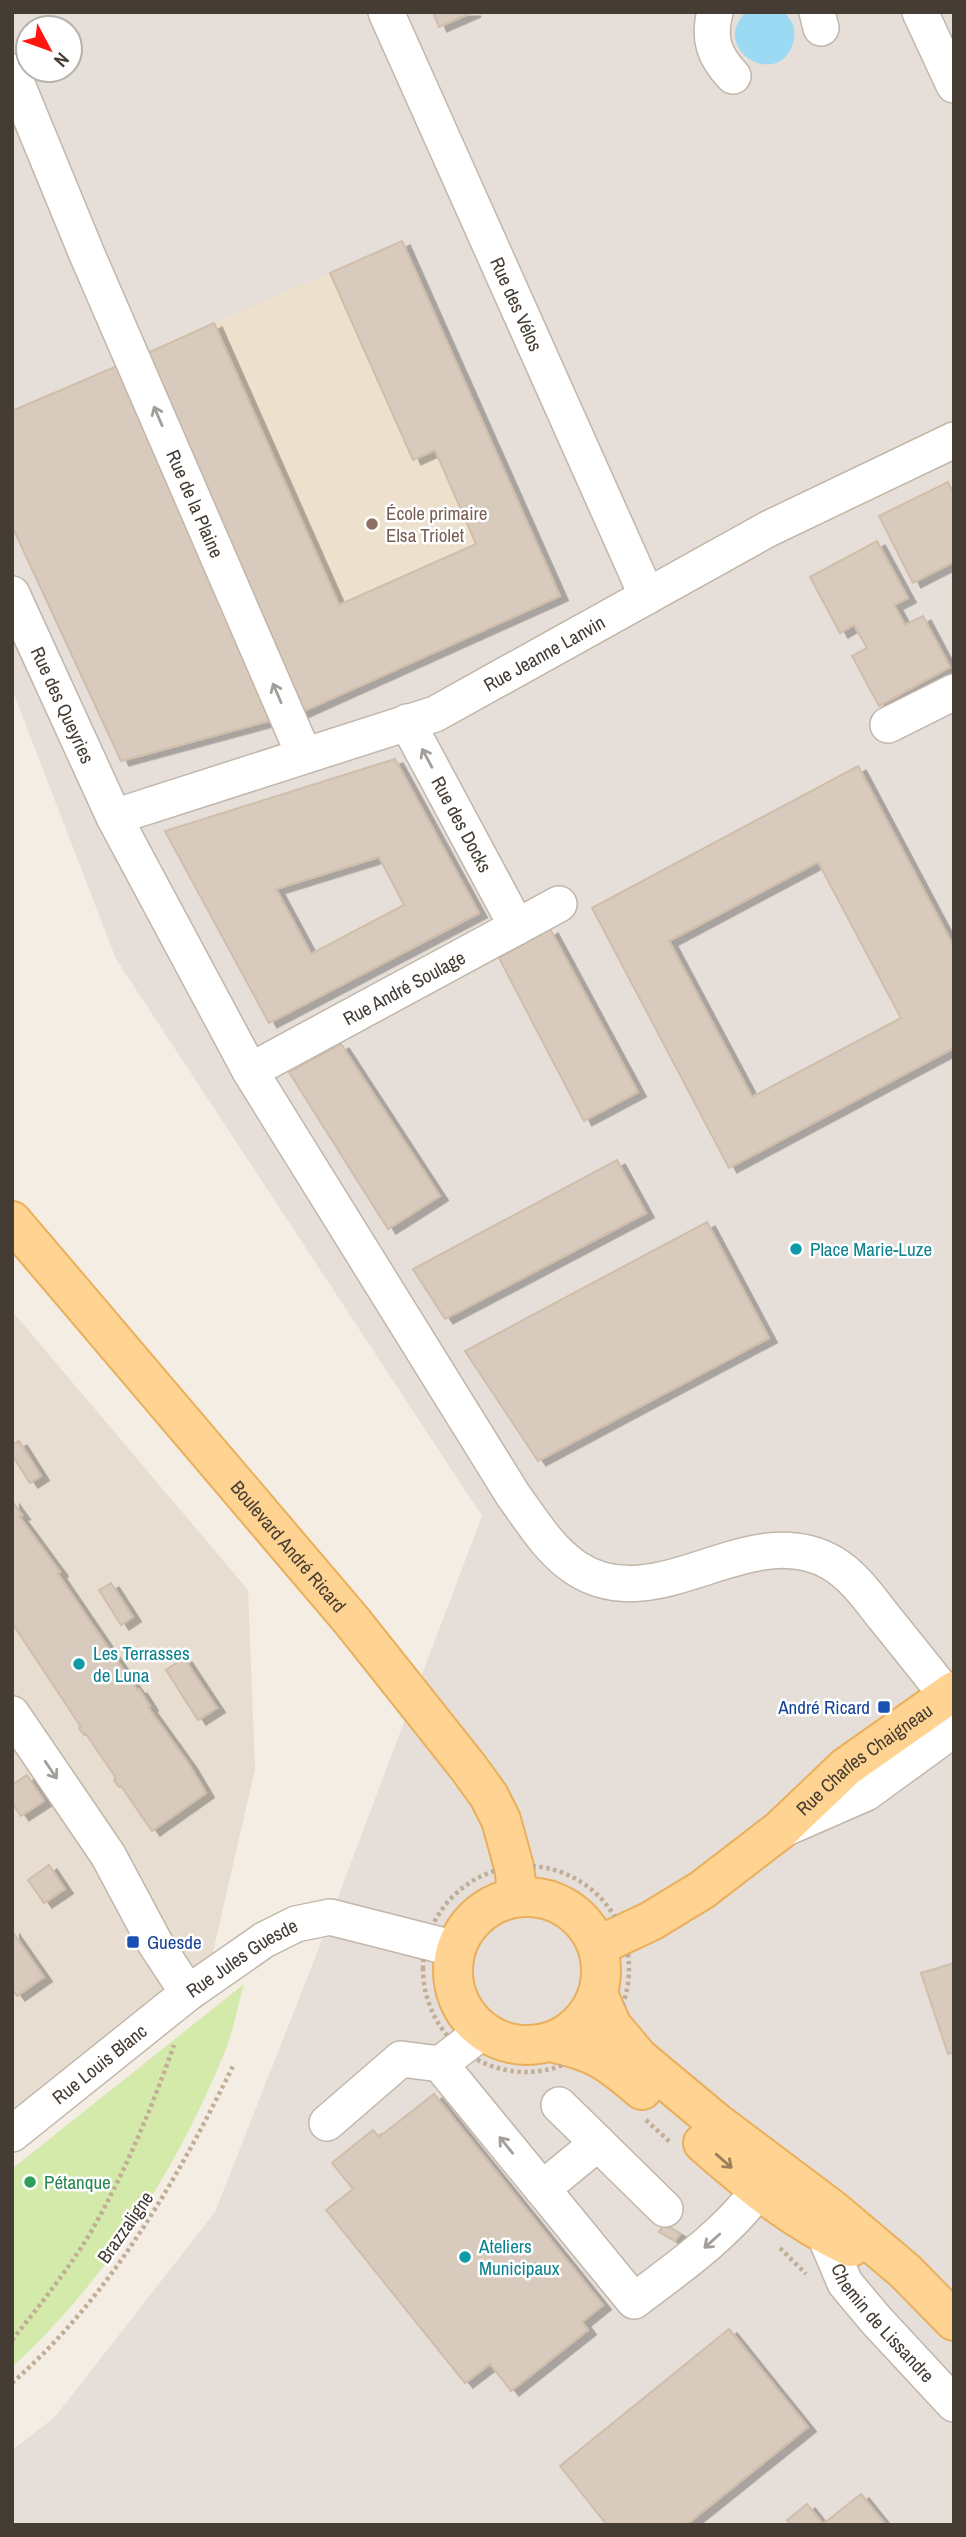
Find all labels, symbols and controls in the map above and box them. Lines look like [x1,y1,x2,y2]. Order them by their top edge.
north arrow [14,14,84,84]
text: N [48,47,75,73]
street label: Rue des Vélos [484,253,549,356]
one-way arrow [150,406,163,428]
street label: Rue de la Plaine [160,446,230,562]
place label: École primaire Elsa Triolet [386,500,487,548]
marker: École primaire Elsa Triolet [364,516,380,532]
street label: Rue Jeanne Lanvin [479,609,610,698]
street label: Rue des Queyries [25,642,101,768]
one-way arrow [270,682,283,704]
one-way arrow [420,749,434,769]
street label: Rue des Docks [425,771,498,877]
street label: Rue André Soulage [338,944,470,1031]
place label: Place Marie-Luze [810,1236,932,1262]
marker: Place Marie-Luze [788,1241,804,1257]
street label: Boulevard André Ricard [225,1475,352,1618]
place label: Les Terrasses de Luna [93,1640,190,1688]
marker: Les Terrasses de Luna [71,1656,87,1672]
place label: André Ricard [777,1694,870,1720]
street label: Rue Charles Chaigneau [790,1697,937,1821]
marker: André Ricard [876,1699,892,1715]
one-way arrow [44,1760,58,1780]
street label: Rue Jules Guesde [181,1912,302,2003]
place label: Guesde [147,1929,202,1955]
marker: Guesde [125,1934,141,1950]
street label: Rue Louis Blanc [47,2018,152,2110]
one-way arrow [498,2136,514,2154]
one-way arrow [715,2153,733,2169]
place label: Pétanque [44,2169,111,2195]
marker: Pétanque [22,2174,38,2190]
street label: Brazzaligne [91,2186,159,2268]
one-way arrow [704,2232,721,2249]
place label: Ateliers Municipaux [478,2233,560,2281]
marker: Ateliers Municipaux [457,2249,473,2265]
street label: Chemin de Lissandre [825,2259,940,2388]

